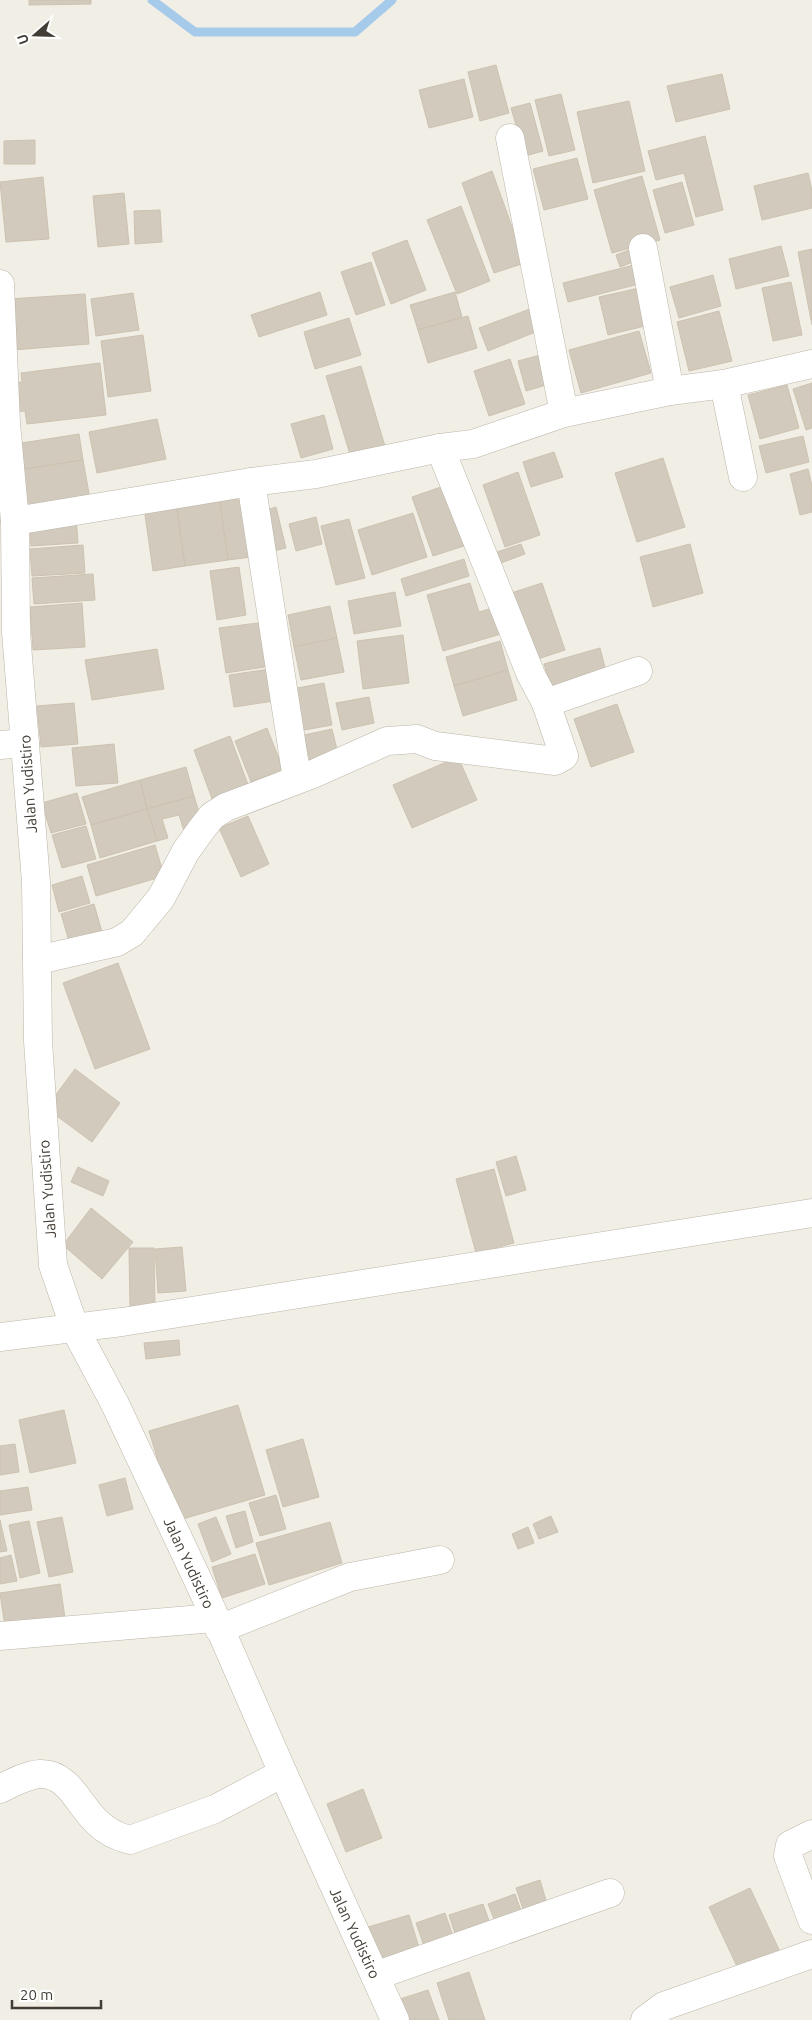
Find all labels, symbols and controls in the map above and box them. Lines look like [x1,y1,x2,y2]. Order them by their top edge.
north arrow [10,10,60,60]
text: U [14,32,32,47]
street label: Jalan Yudistiro [16,734,40,834]
street label: Jalan Yudistiro [35,1139,59,1239]
street label: Jalan Yudistiro [160,1515,218,1611]
street label: Jalan Yudistiro [326,1885,384,1981]
scale bar [12,1978,101,2010]
text: 20 m [20,1986,53,2003]

